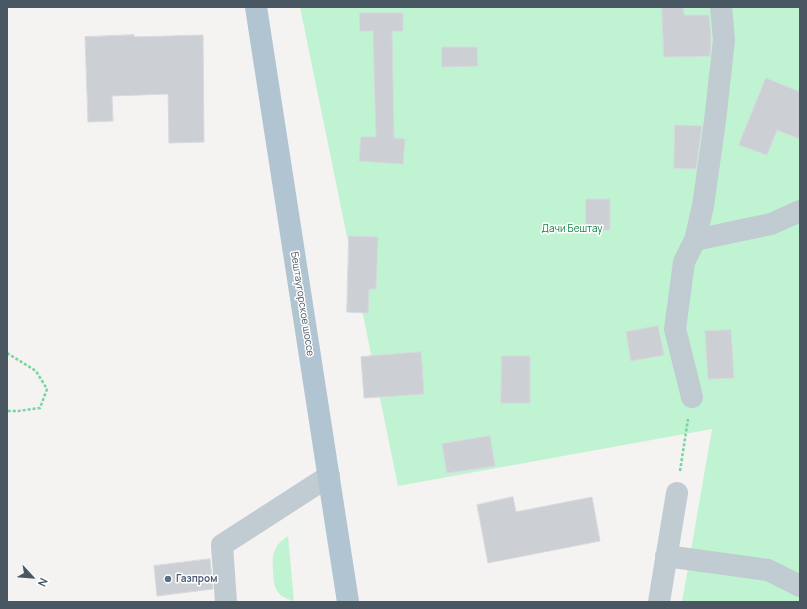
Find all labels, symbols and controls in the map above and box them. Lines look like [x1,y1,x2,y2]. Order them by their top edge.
park label: Дачи Бештау [542,223,602,235]
street label: Бештаугорское шоссе [288,251,316,357]
north arrow [12,557,52,597]
place label: Газпром [176,573,217,585]
marker: Газпром [163,574,173,584]
text: N [35,576,52,589]

